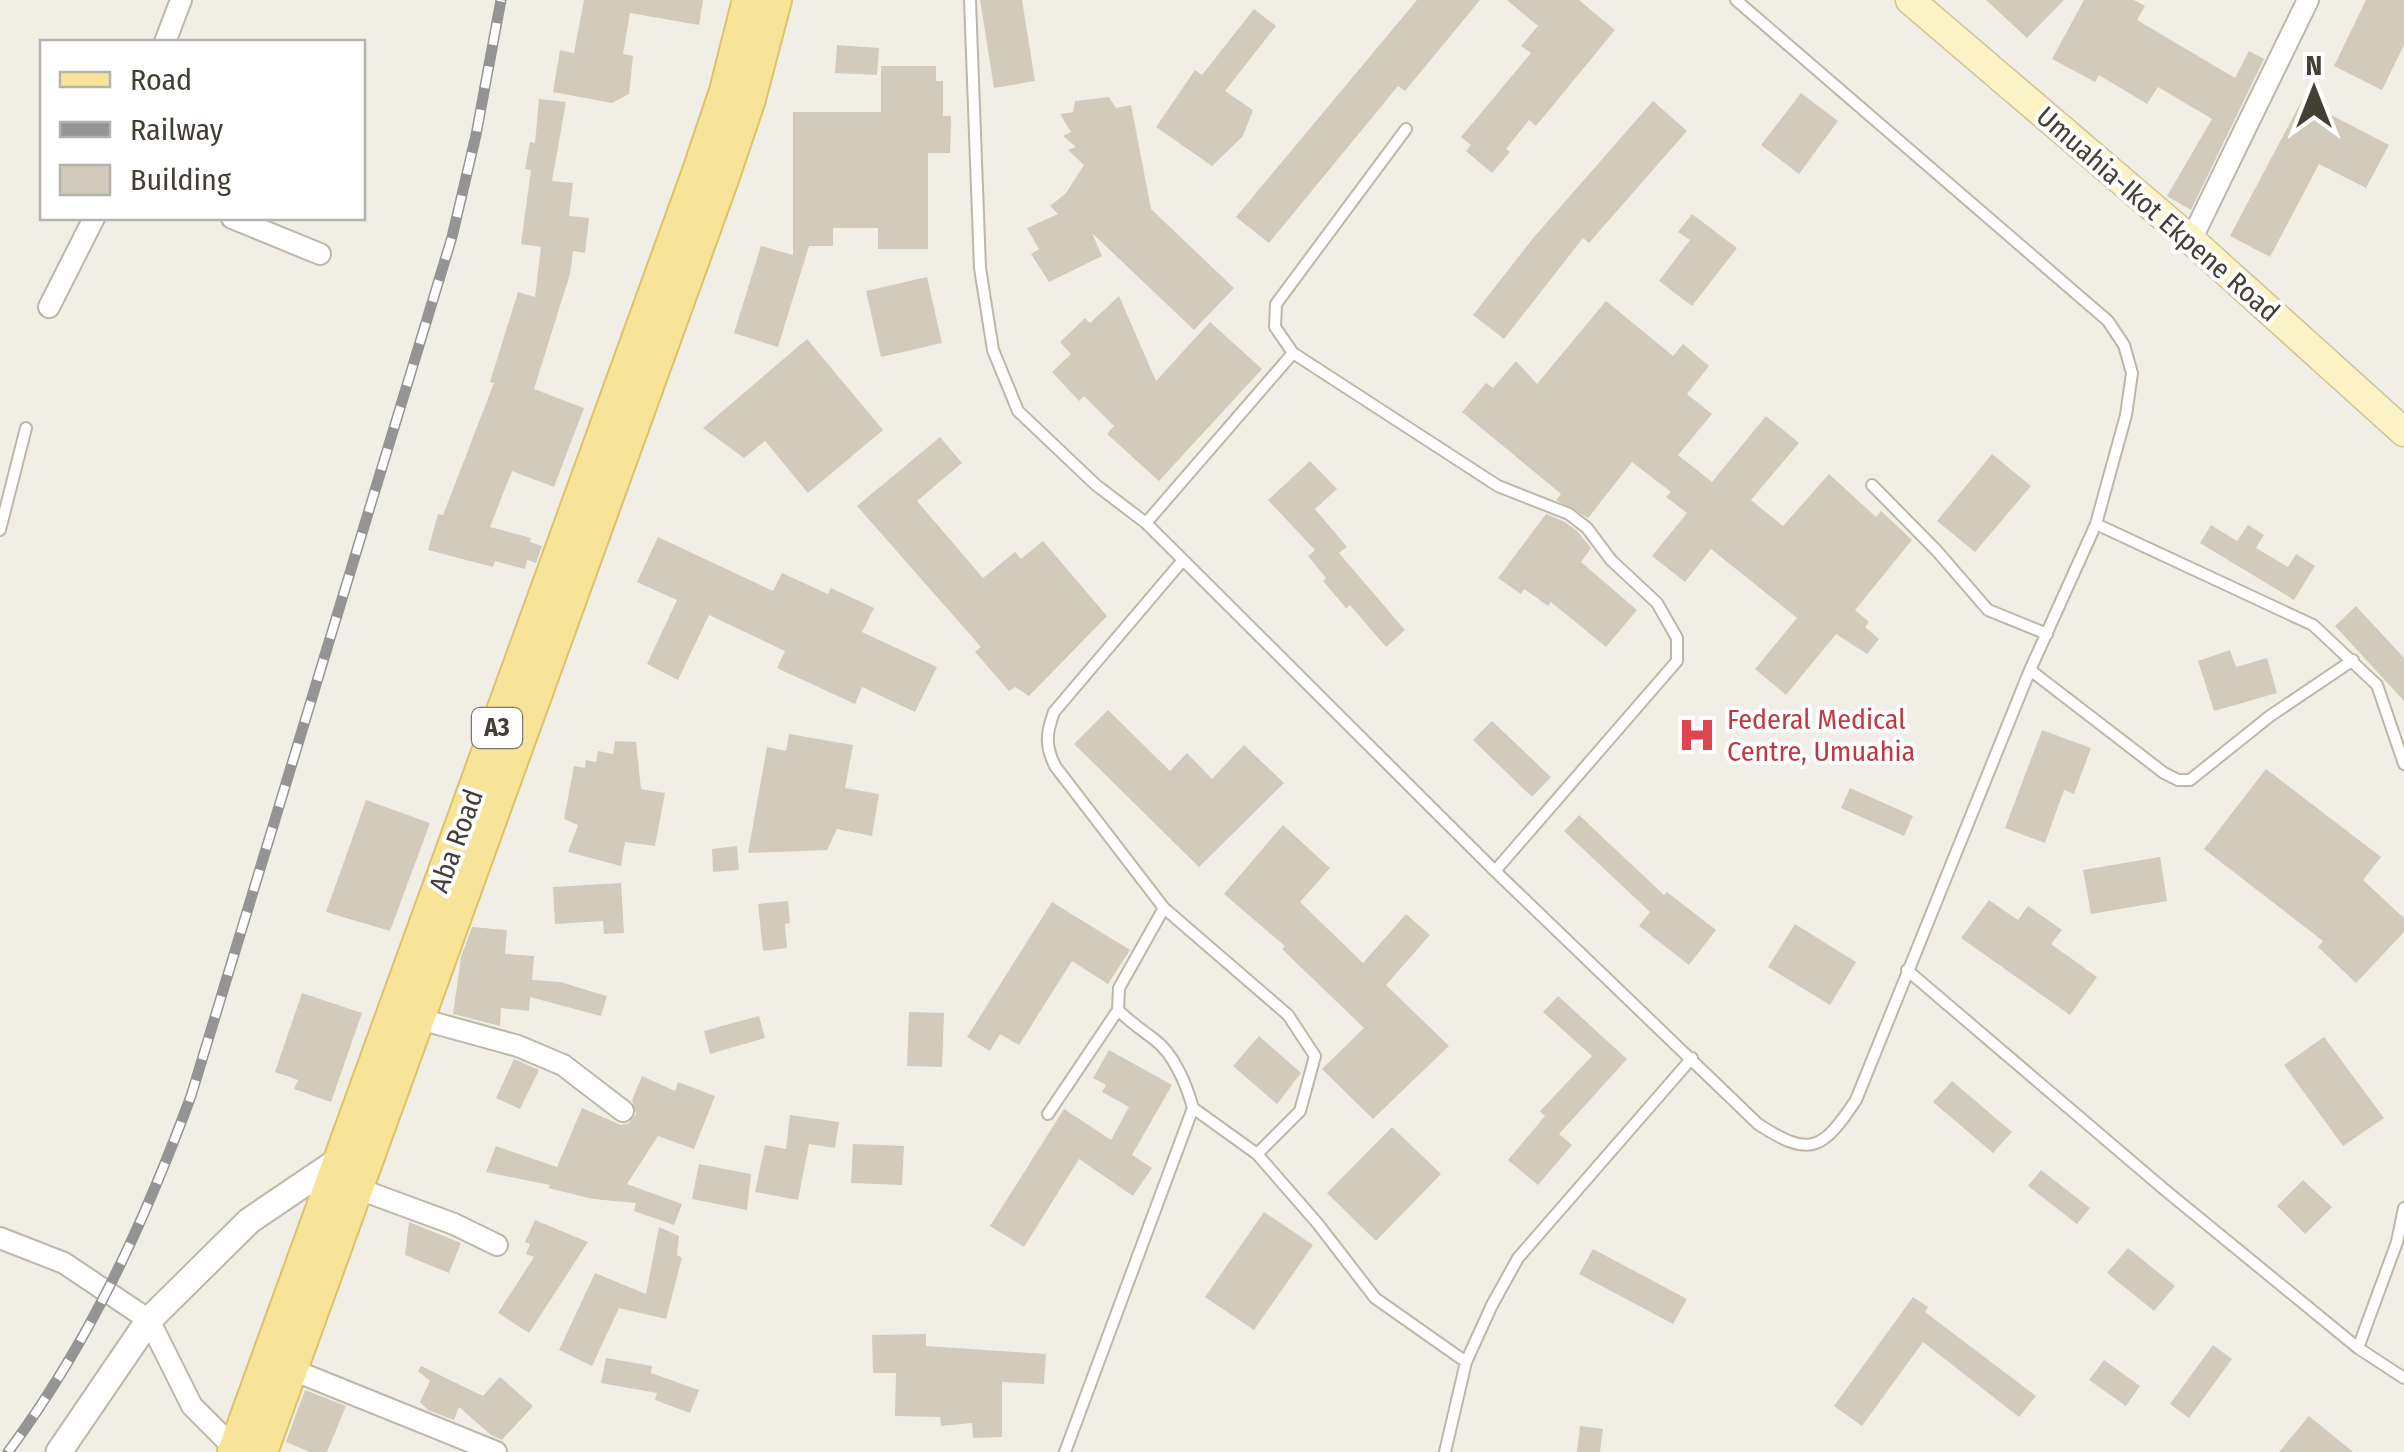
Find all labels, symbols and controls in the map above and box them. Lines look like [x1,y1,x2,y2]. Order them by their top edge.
legend [40,40,365,220]
north arrow [2264,40,2364,140]
text: N [2306,49,2322,82]
text: Road [130,62,192,98]
street label: Umuahia-Ikot Ekpene Road [2030,100,2286,328]
text: Railway [130,112,224,148]
text: Building [130,162,232,198]
place label: Federal Medical Centre, Umuahia [1727,703,1915,768]
road number: A3 [472,708,522,748]
hospital icon: Federal Medical Centre, Umuahia [1676,714,1718,756]
street label: Aba Road [422,785,490,897]

